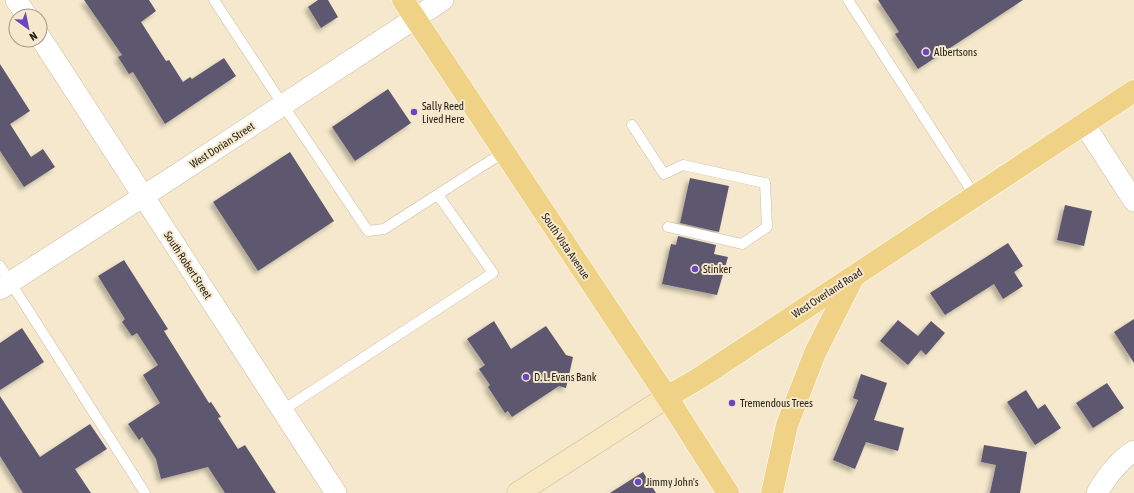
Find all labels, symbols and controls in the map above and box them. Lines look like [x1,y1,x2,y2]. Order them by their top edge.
north arrow [8,8,48,48]
text: N [27,30,39,43]
place label: Albertsons [934,46,977,58]
marker: Albertsons [921,47,931,57]
place label: Sally Reed Lived Here [422,100,465,125]
marker: Sally Reed Lived Here [409,107,419,117]
street label: West Dorian Street [188,120,256,170]
street label: South Vista Avenue [539,211,593,281]
street label: South Robert Street [162,229,214,301]
place label: Stinker [703,263,732,275]
marker: Stinker [690,264,700,274]
street label: West Overland Road [790,266,864,320]
place label: D. L. Evans Bank [534,371,597,383]
marker: D. L. Evans Bank [521,372,531,382]
place label: Tremendous Trees [740,397,813,409]
marker: Tremendous Trees [727,398,737,408]
place label: Jimmy John's [646,476,699,488]
marker: Jimmy John's [633,477,643,487]

